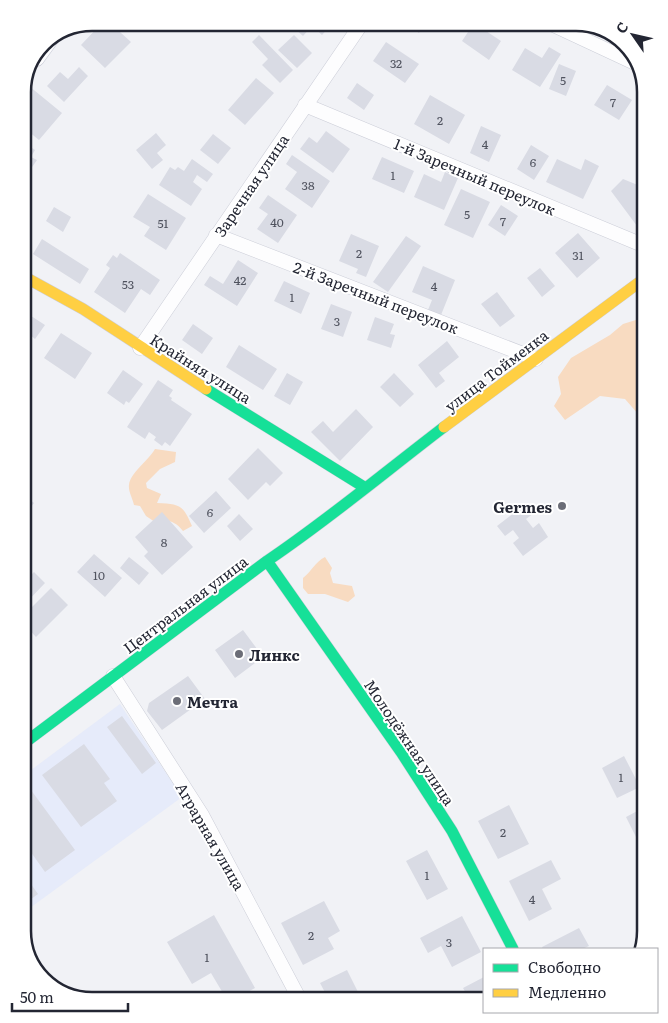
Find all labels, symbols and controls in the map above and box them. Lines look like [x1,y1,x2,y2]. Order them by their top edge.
north arrow [608,10,658,60]
text: С [610,17,632,37]
house number: 32 [390,54,402,72]
house number: 5 [560,71,566,89]
house number: 7 [610,93,616,111]
house number: 2 [437,111,443,129]
street label: Заречная улица [208,128,294,241]
street label: 1-й Заречный переулок [391,131,560,221]
house number: 4 [482,135,489,153]
house number: 6 [530,153,537,171]
house number: 1 [391,166,396,184]
house number: 38 [301,176,315,194]
house number: 5 [464,205,470,223]
house number: 7 [500,212,506,230]
house number: 40 [270,213,284,231]
house number: 51 [158,214,169,232]
house number: 2 [356,244,362,262]
house number: 31 [572,246,584,264]
street label: 2-й Заречный переулок [290,255,462,339]
house number: 42 [234,271,246,289]
house number: 53 [122,275,134,293]
house number: 4 [431,277,438,295]
house number: 1 [290,288,295,306]
house number: 3 [334,312,340,330]
street label: улица Тойменка [439,323,553,417]
street label: Крайняя улица [146,328,257,409]
place label: Germes [493,495,553,518]
marker: Germes [556,500,568,512]
house number: 6 [207,503,214,521]
house number: 8 [161,533,168,551]
street label: Центральная улица [118,549,253,659]
house number: 10 [93,566,105,584]
place label: Линкс [249,643,300,666]
marker: Линкс [233,648,245,660]
street label: Молодёжная улица [359,674,461,810]
place label: Мечта [187,690,239,713]
marker: Мечта [171,695,183,707]
house number: 1 [619,768,624,786]
street label: Аграрная улица [171,778,252,895]
house number: 2 [500,823,506,841]
house number: 1 [425,866,430,884]
house number: 4 [529,890,536,908]
house number: 2 [308,926,314,944]
house number: 3 [446,933,452,951]
house number: 1 [205,948,210,966]
legend [483,948,658,1013]
text: Свободно [528,955,601,978]
scale bar [12,980,129,1012]
text: Медленно [528,980,606,1003]
text: 50 m [20,985,54,1008]

